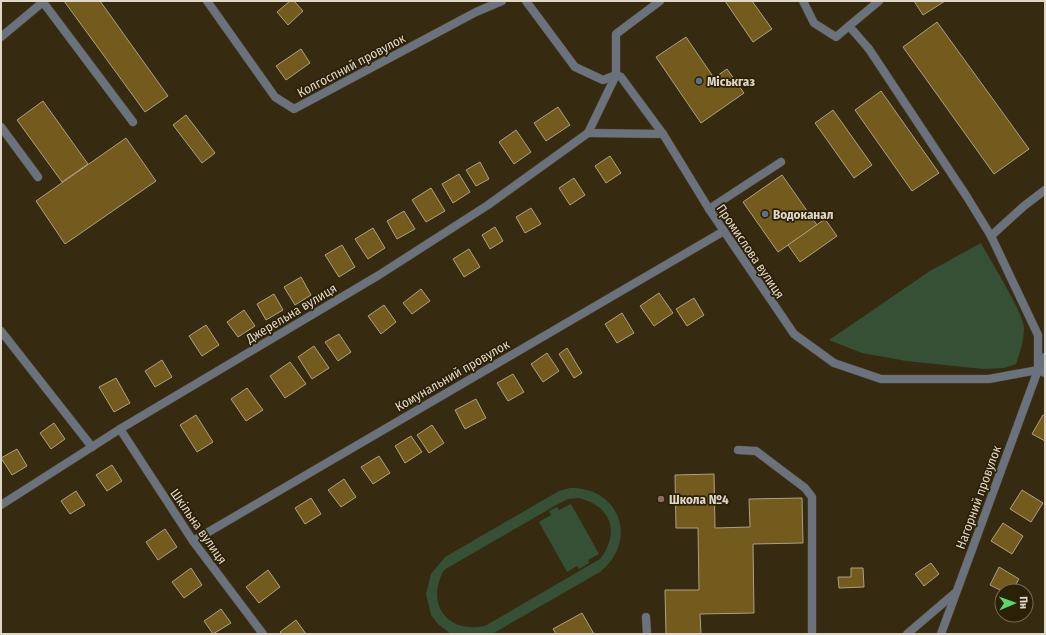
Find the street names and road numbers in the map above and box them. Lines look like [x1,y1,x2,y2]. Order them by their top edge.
street label: Колгоспний провулок [295,31,408,100]
street label: Промислова вулиця [713,201,788,301]
street label: Джерельна вулиця [242,280,339,347]
street label: Комунальний провулок [392,337,512,414]
street label: Нагорний провулок [953,443,1004,551]
street label: Шкільна вулиця [167,486,230,567]

